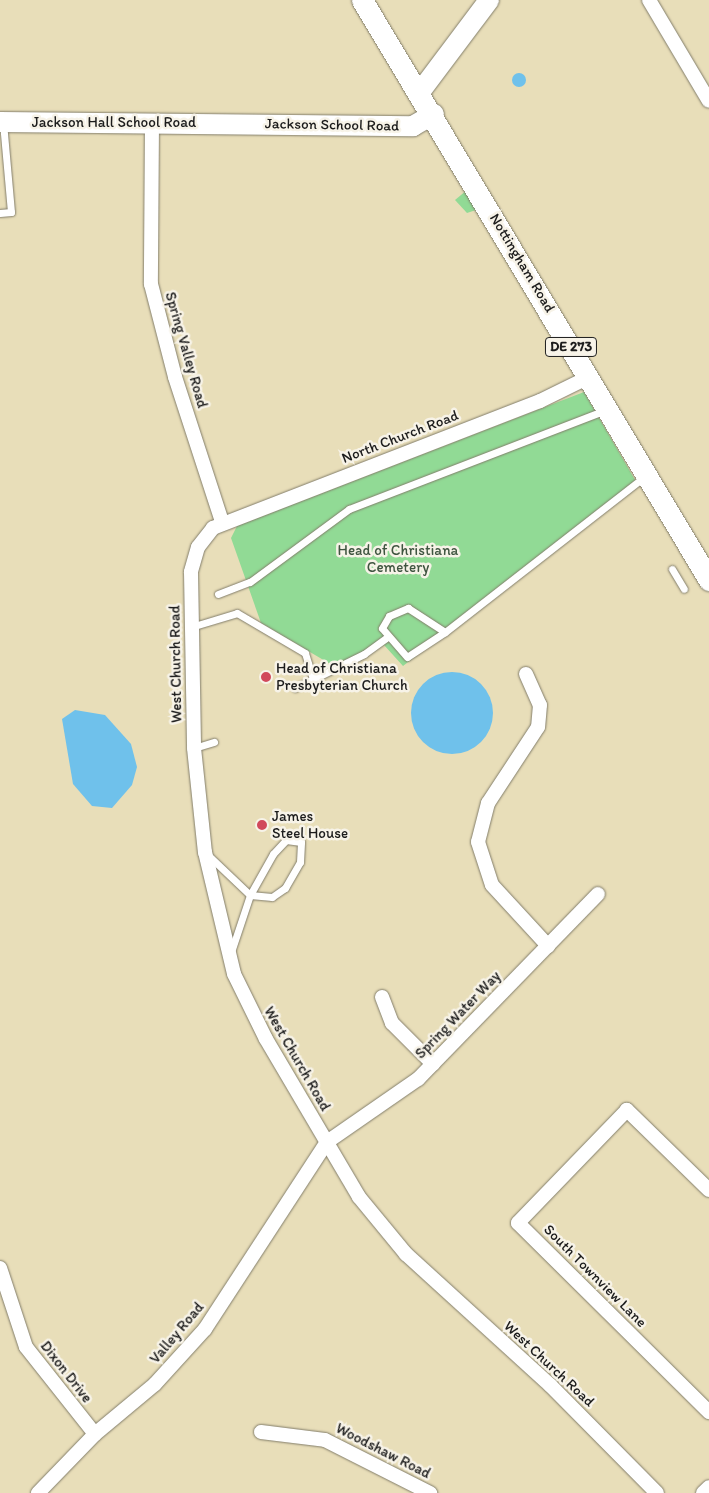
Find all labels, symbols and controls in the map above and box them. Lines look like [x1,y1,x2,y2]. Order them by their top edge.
street label: Jackson Hall School Road [32,114,196,132]
street label: Jackson School Road [265,115,399,135]
street label: Nottingham Road [485,210,559,316]
street label: Spring Valley Road [161,290,211,410]
road number: DE 273 [545,336,597,358]
street label: North Church Road [339,407,461,467]
park label: Head of Christiana Cemetery [338,541,458,576]
street label: West Church Road [166,605,186,723]
place label: Head of Christiana Presbyterian Church [276,659,408,694]
marker: Head of Christiana Presbyterian Church [260,671,272,683]
place label: James Steel House [272,807,348,842]
marker: James Steel House [256,819,268,831]
street label: Spring Water Way [412,968,504,1062]
street label: West Church Road [260,1004,334,1114]
street label: South Townview Lane [540,1221,650,1331]
street label: Valley Road [146,1299,208,1367]
street label: West Church Road [500,1317,598,1411]
street label: Dixon Drive [36,1337,96,1407]
street label: Woodshaw Road [332,1419,434,1483]

